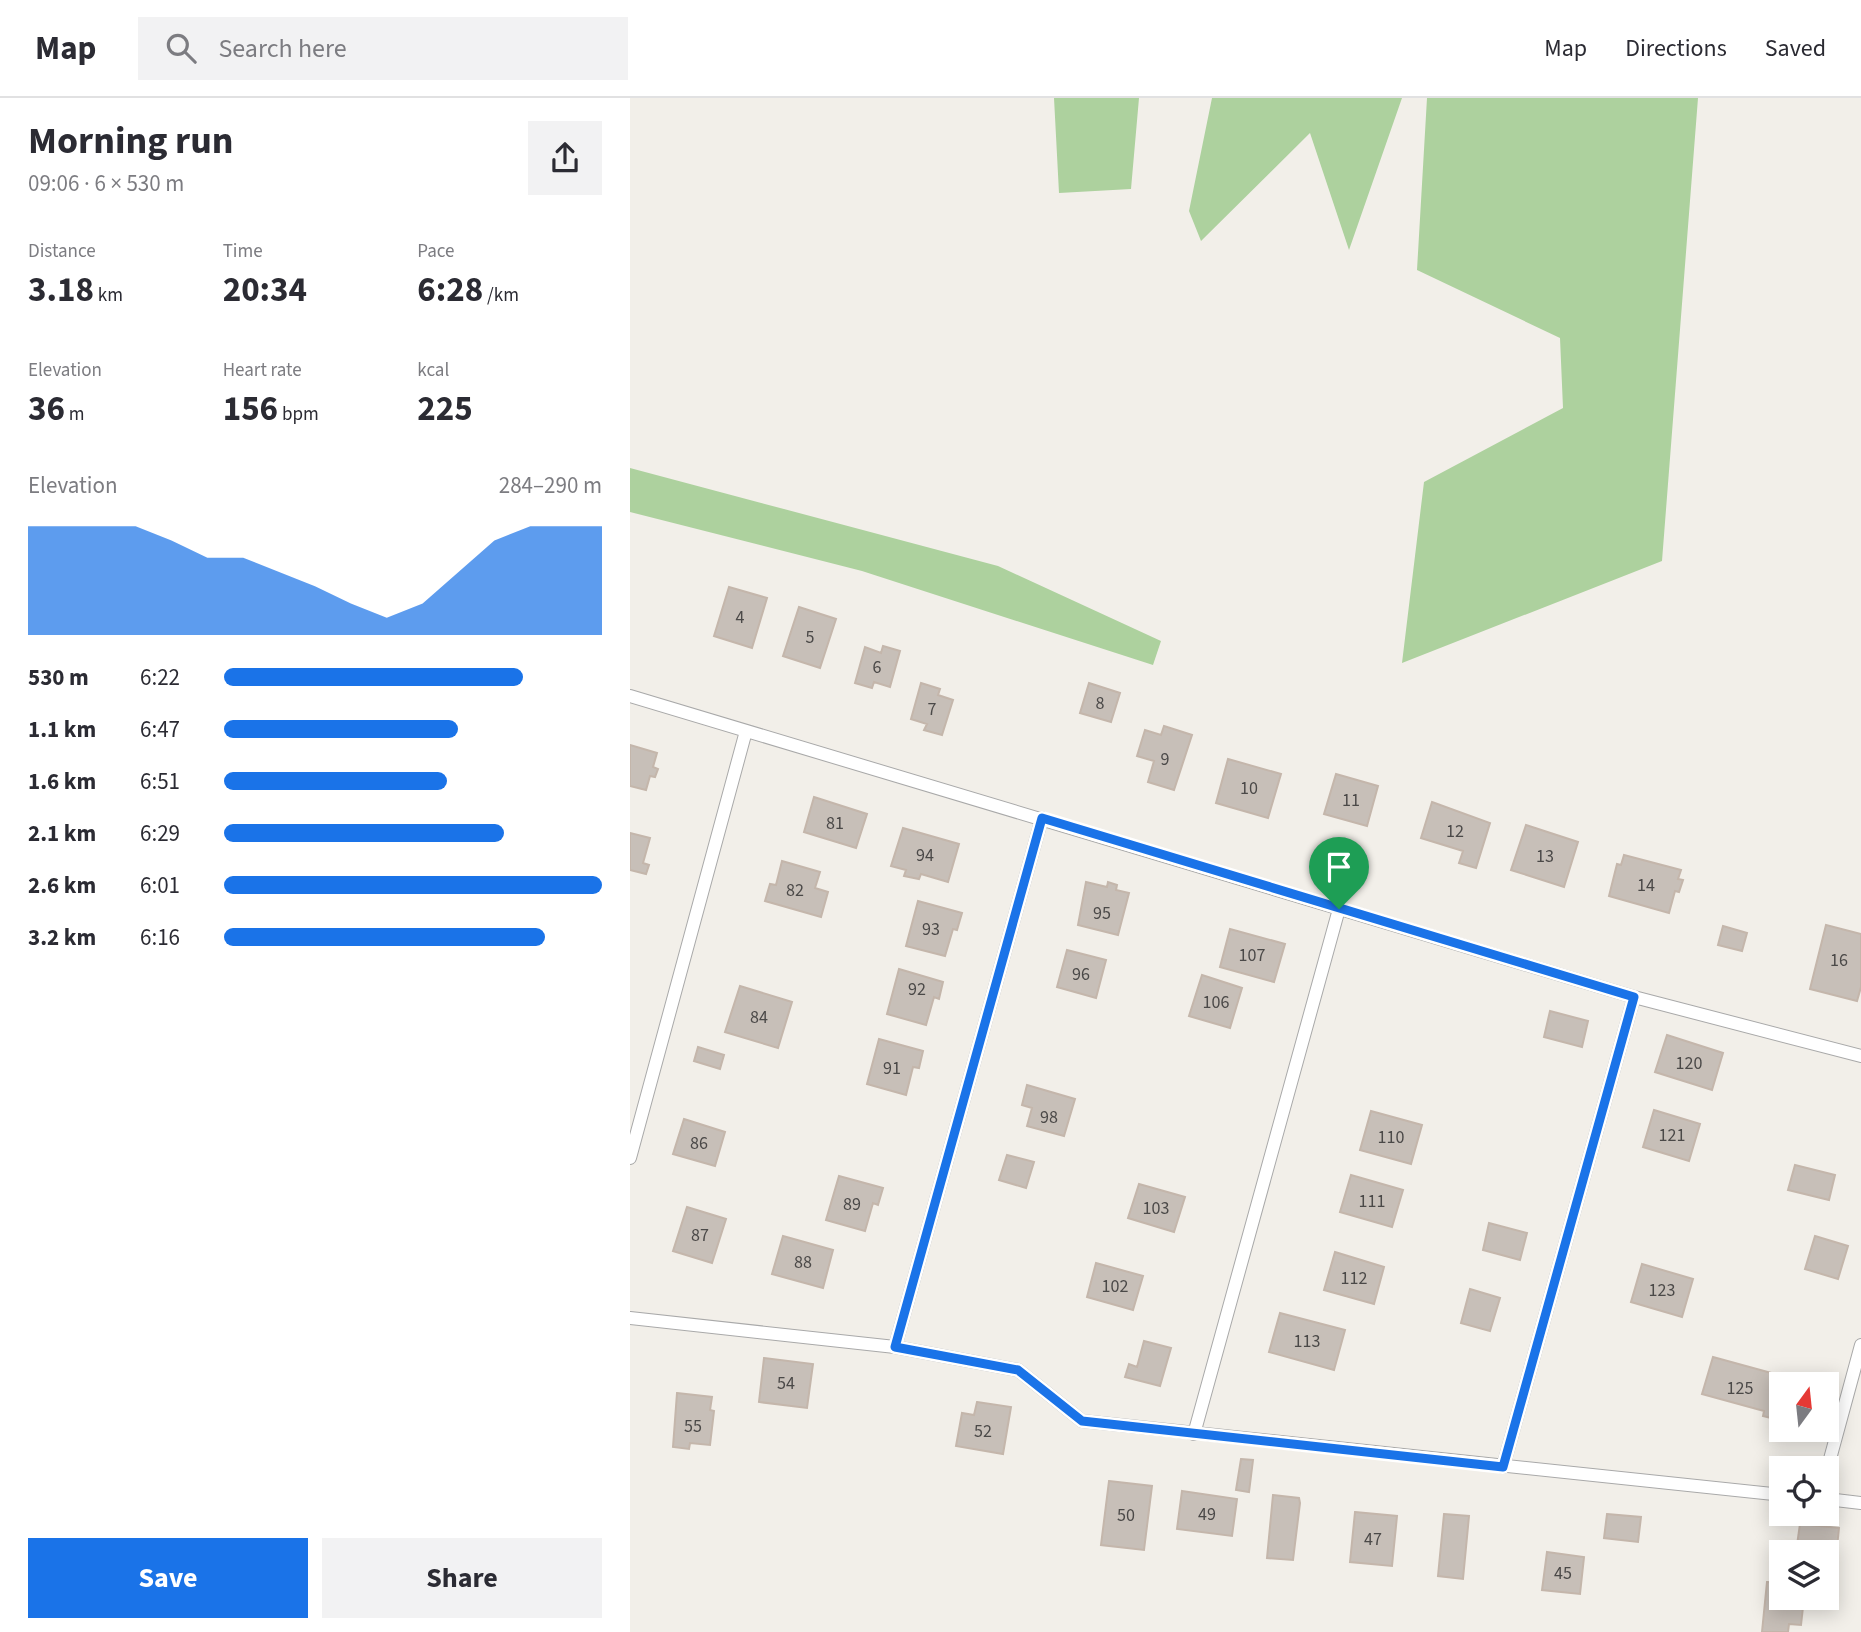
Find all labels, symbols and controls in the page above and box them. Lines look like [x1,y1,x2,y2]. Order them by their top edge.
search box [138,17,628,80]
text: Map [35,25,96,72]
icon: search [162,29,200,67]
text: Search here [218,30,347,67]
text: Map [1544,31,1587,66]
text: Directions [1625,31,1727,66]
text: Saved [1765,31,1826,66]
text: Morning run [28,114,233,168]
button: share [528,121,602,195]
text: 09:06 · 6 × 530 m [28,167,184,200]
text: Distance [28,238,96,265]
text: Time [223,238,263,265]
text: Pace [417,238,455,265]
text: 3.18 [28,265,94,315]
text: 20:34 [223,265,307,315]
text: 6:28 [417,265,483,315]
text: km [94,282,123,309]
text: /km [483,282,519,309]
text: Elevation [28,357,102,384]
text: Heart rate [223,357,302,384]
text: kcal [417,357,449,384]
text: 36 [28,384,65,434]
text: 156 [223,384,278,434]
text: 225 [417,384,473,434]
text: m [65,401,85,428]
text: bpm [278,401,319,428]
text: Elevation [28,469,118,502]
text: 284–290 m [499,469,602,502]
house number: 4 [736,605,745,630]
house number: 5 [806,625,815,650]
house number: 6 [873,655,882,680]
text: 530 m [28,661,89,694]
text: 6:22 [140,661,180,694]
house number: 8 [1096,691,1105,716]
house number: 7 [928,697,937,722]
text: 1.1 km [28,713,96,746]
text: 6:47 [140,713,180,746]
house number: 9 [1161,747,1170,772]
text: 1.6 km [28,765,96,798]
text: 6:51 [140,765,180,798]
house number: 10 [1240,776,1258,801]
house number: 11 [1342,788,1360,813]
house number: 81 [826,811,844,836]
text: 2.1 km [28,817,96,850]
text: 6:29 [140,817,180,850]
house number: 12 [1446,819,1464,844]
pin [1309,837,1369,909]
house number: 94 [916,843,934,868]
house number: 13 [1536,844,1554,869]
icon: arrive [1320,848,1358,886]
text: 2.6 km [28,869,96,902]
text: 6:01 [140,869,180,902]
house number: 14 [1637,873,1655,898]
house number: 82 [786,878,804,903]
house number: 95 [1093,901,1111,926]
house number: 93 [922,917,940,942]
text: 3.2 km [28,921,96,954]
text: 6:16 [140,921,180,954]
house number: 107 [1239,943,1265,968]
house number: 16 [1830,948,1848,973]
house number: 96 [1072,962,1090,987]
house number: 92 [908,977,926,1002]
house number: 106 [1203,990,1229,1015]
house number: 84 [750,1005,768,1030]
house number: 120 [1676,1051,1702,1076]
house number: 91 [883,1056,901,1081]
house number: 98 [1040,1105,1058,1130]
house number: 121 [1659,1123,1685,1148]
house number: 110 [1378,1125,1404,1150]
house number: 86 [690,1131,708,1156]
house number: 111 [1359,1189,1385,1214]
house number: 89 [843,1192,861,1217]
house number: 103 [1143,1196,1169,1221]
house number: 87 [691,1223,709,1248]
house number: 88 [794,1250,812,1275]
house number: 112 [1341,1266,1367,1291]
house number: 102 [1102,1274,1128,1299]
house number: 123 [1649,1278,1675,1303]
house number: 113 [1294,1329,1320,1354]
house number: 54 [777,1371,795,1396]
north arrow [1769,1372,1839,1442]
map controls [1769,1372,1839,1610]
house number: 125 [1727,1376,1753,1401]
house number: 55 [684,1414,702,1439]
house number: 52 [974,1419,992,1444]
button: locate [1769,1456,1839,1526]
house number: 49 [1198,1502,1216,1527]
house number: 50 [1117,1503,1135,1528]
house number: 47 [1364,1527,1382,1552]
button: Save [28,1538,308,1618]
button: Share [322,1538,602,1618]
button: layers [1769,1540,1839,1610]
house number: 45 [1554,1561,1572,1586]

